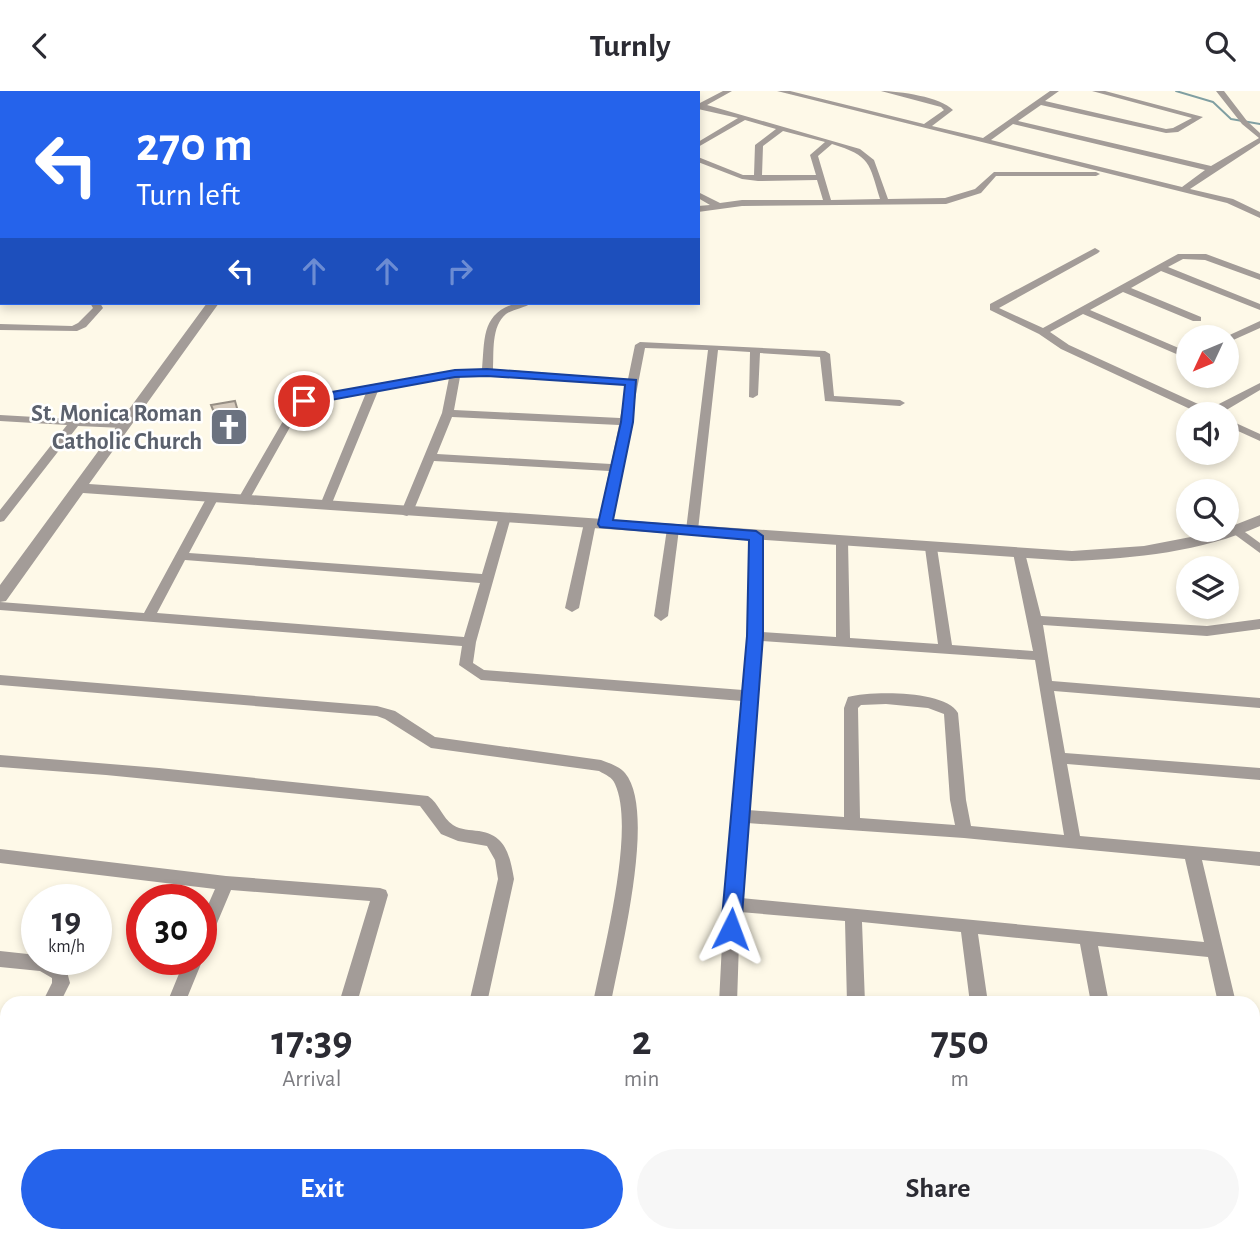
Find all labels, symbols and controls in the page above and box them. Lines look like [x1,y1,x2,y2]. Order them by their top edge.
icon: back [21,27,59,65]
icon: search [1201,27,1239,65]
text: Turnly [589,30,671,62]
icon: left [21,119,112,210]
text: 270 m [136,121,253,170]
text: Turn left [136,179,240,211]
icon: left [222,252,260,290]
icon: ahead [295,252,333,290]
icon: ahead [368,252,406,290]
icon: right [441,252,479,290]
north arrow [1176,325,1239,389]
map controls [1176,325,1239,619]
pin [274,371,334,431]
icon: arrive [285,382,323,420]
place label: St. Monica Roman Catholic Church [31,402,202,454]
button: sound [1176,402,1239,465]
church icon: St. Monica Roman Catholic Church [208,406,250,448]
button: search [1176,479,1239,542]
button: layers [1176,556,1239,619]
speed limit sign: 30 [126,884,217,975]
position arrow [694,892,768,966]
text: 19 [52,903,81,938]
text: km/h [48,938,85,956]
text: 17:39 [271,1020,352,1062]
text: 2 [632,1020,651,1062]
text: 750 [931,1020,989,1062]
text: Arrival [282,1068,341,1091]
text: min [624,1068,659,1091]
text: m [951,1068,969,1091]
button: Exit [21,1149,623,1229]
button: Share [637,1149,1239,1229]

